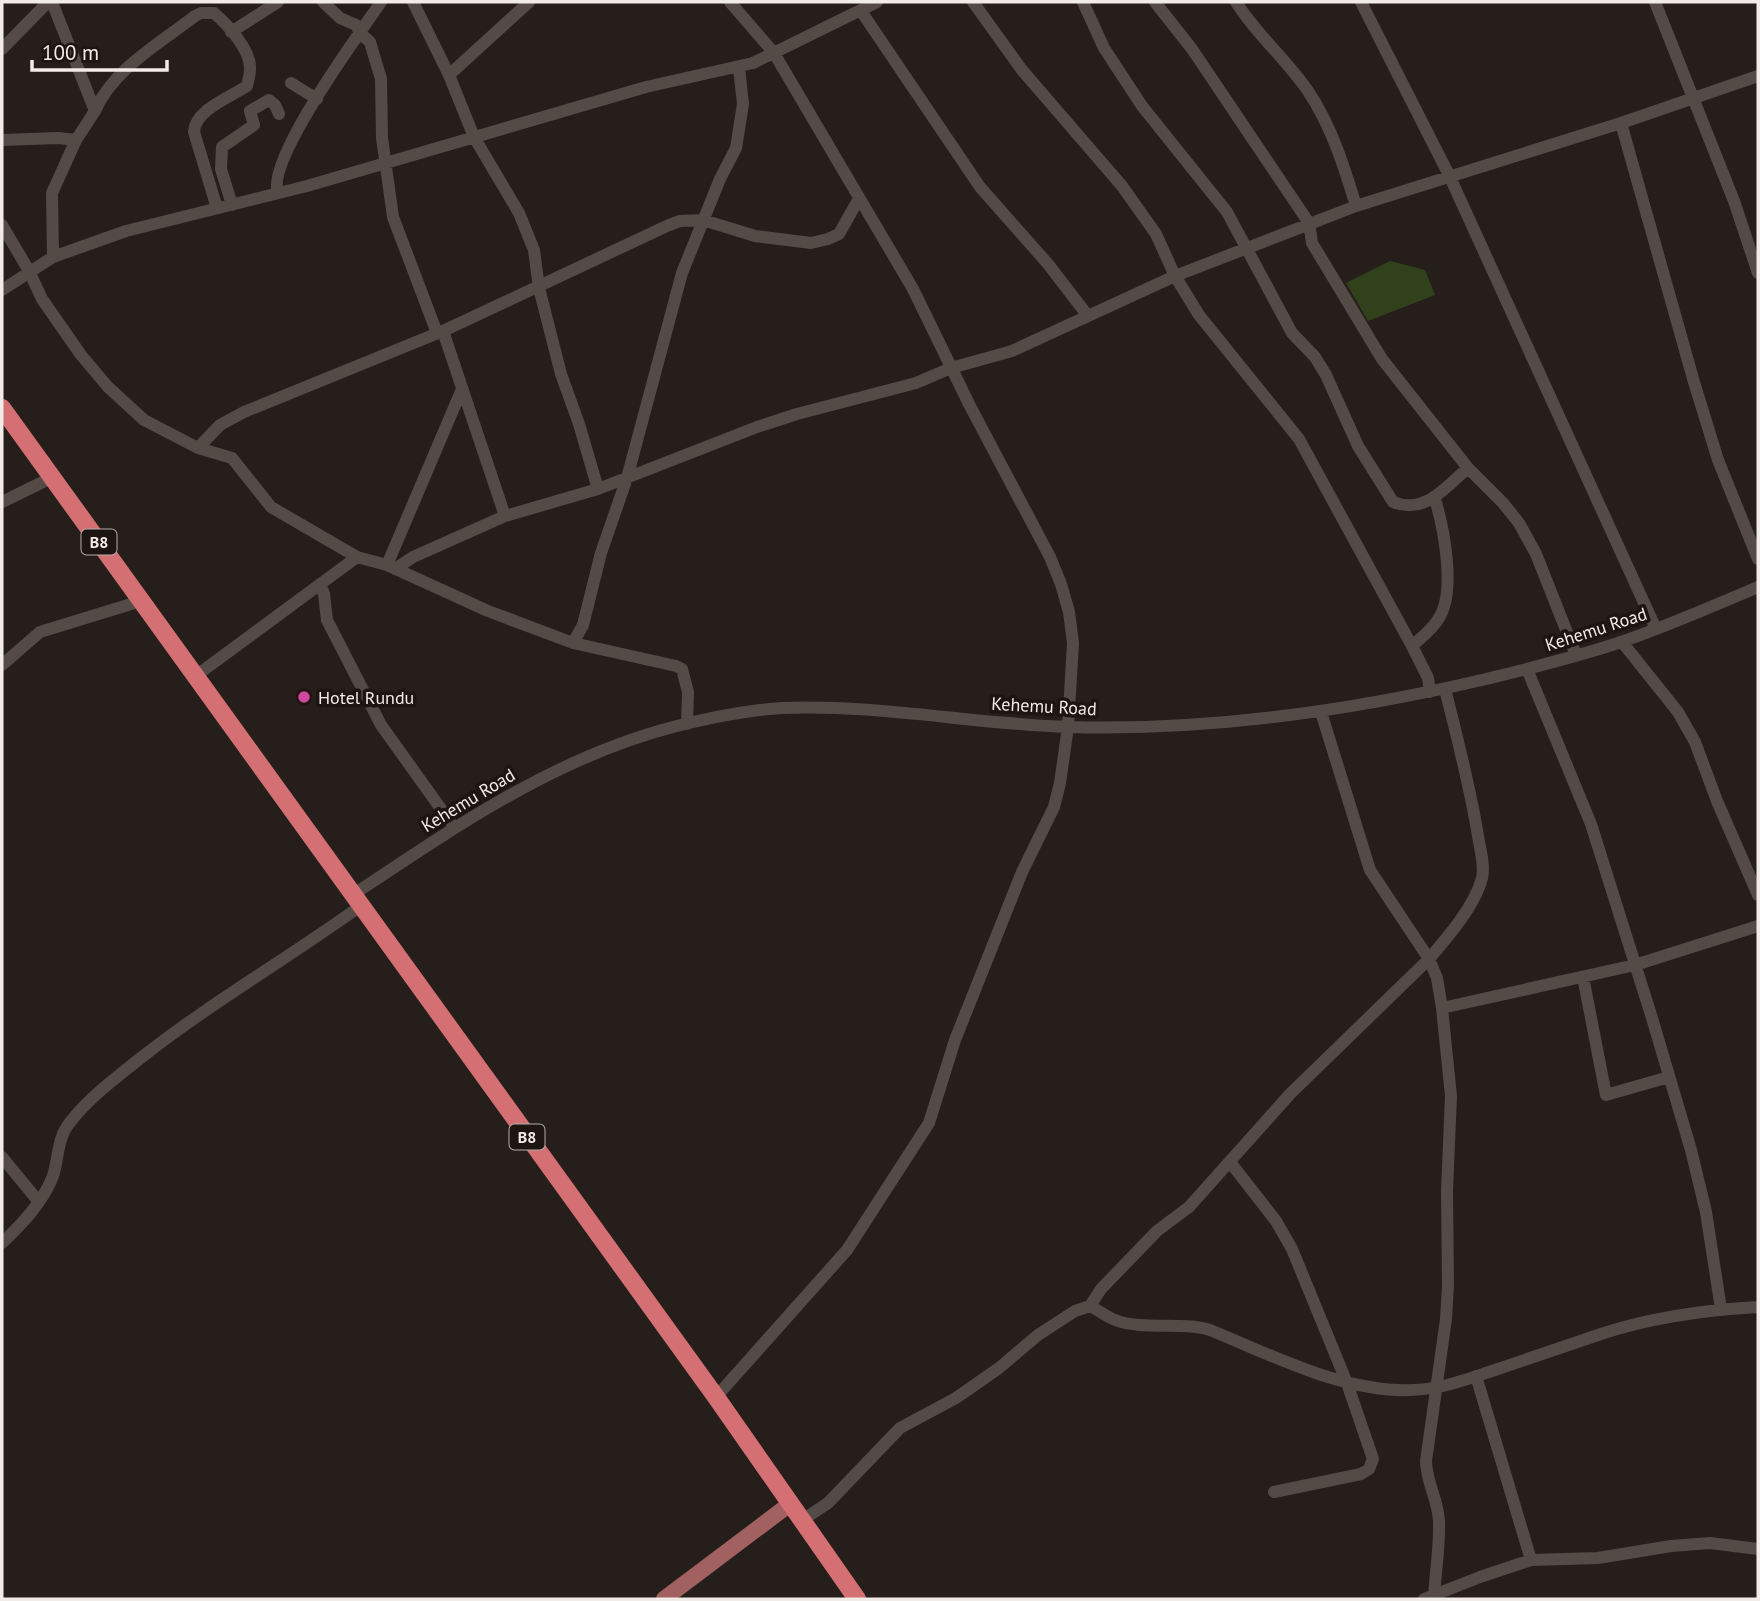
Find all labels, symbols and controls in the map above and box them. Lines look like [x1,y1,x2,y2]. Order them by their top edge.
scale bar [32,28,166,72]
text: 100 m [42,39,99,66]
road number: B8 [82,530,116,554]
street label: Kehemu Road [1542,602,1650,656]
place label: Hotel Rundu [318,686,414,709]
marker: Hotel Rundu [296,689,312,705]
street label: Kehemu Road [991,692,1097,720]
street label: Kehemu Road [417,763,519,837]
road number: B8 [510,1124,544,1149]

